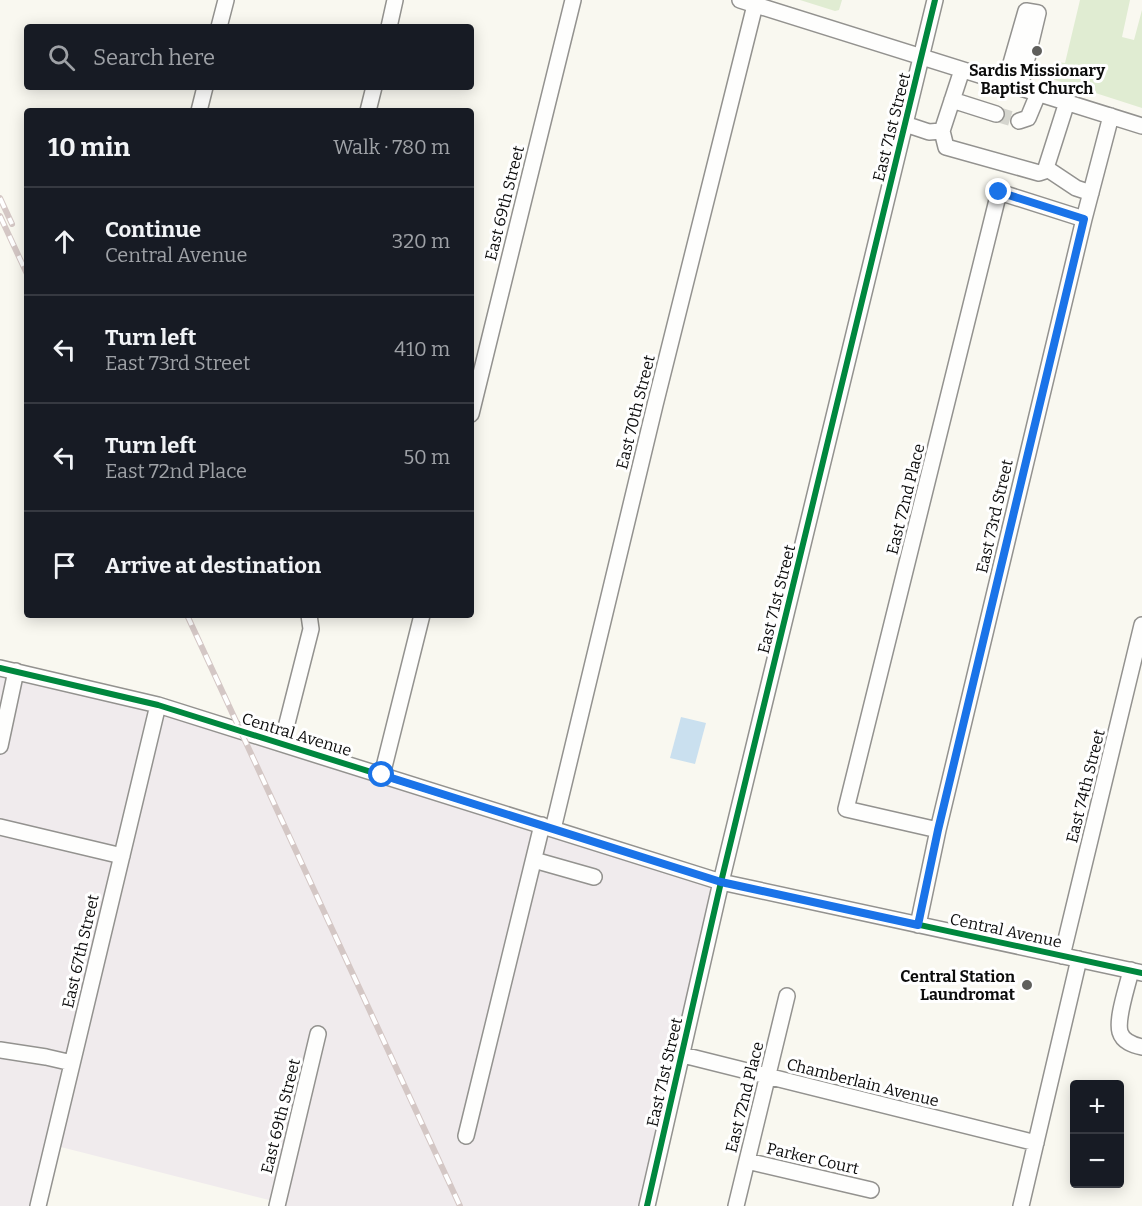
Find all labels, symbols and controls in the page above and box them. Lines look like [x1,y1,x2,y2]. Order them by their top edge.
search box [24,24,474,90]
icon: search [45,41,78,74]
text: Search here [93,44,215,71]
marker: Sardis Missionary Baptist Church [1030,44,1044,58]
place label: Sardis Missionary Baptist Church [969,61,1105,98]
street label: East 71st Street [869,71,914,184]
text: 10 min [48,132,130,163]
text: Walk · 780 m [333,135,450,159]
street label: East 69th Street [481,143,528,263]
route end [985,178,1011,204]
text: Continue [105,216,201,243]
icon: ahead [48,225,81,258]
text: 320 m [392,229,450,253]
text: Central Avenue [105,243,247,267]
text: Turn left [105,324,197,351]
icon: left [48,333,81,366]
text: 410 m [394,337,450,361]
text: East 73rd Street [105,351,250,375]
street label: East 70th Street [612,353,659,471]
text: Turn left [105,432,197,459]
icon: left [48,441,81,474]
street label: East 72nd Place [883,442,928,557]
text: 50 m [403,445,450,469]
street label: East 73rd Street [972,457,1017,575]
text: East 72nd Place [105,459,247,483]
street label: East 71st Street [754,543,799,656]
icon: arrive [48,549,81,582]
text: Arrive at destination [105,552,321,579]
street label: Central Avenue [240,709,354,760]
street label: East 74th Street [1062,727,1109,845]
route start [368,761,394,787]
street label: East 67th Street [58,892,103,1010]
street label: Central Avenue [948,909,1064,952]
place label: Central Station Laundromat [900,967,1016,1004]
marker: Central Station Laundromat [1020,978,1034,992]
street label: East 71st Street [643,1015,686,1129]
street label: East 72nd Place [722,1040,767,1155]
street label: Chamberlain Avenue [785,1054,941,1111]
street label: East 69th Street [257,1056,304,1176]
map controls [1070,1080,1124,1188]
button: + [1070,1080,1124,1134]
button: − [1070,1134,1124,1188]
street label: Parker Court [765,1139,861,1178]

